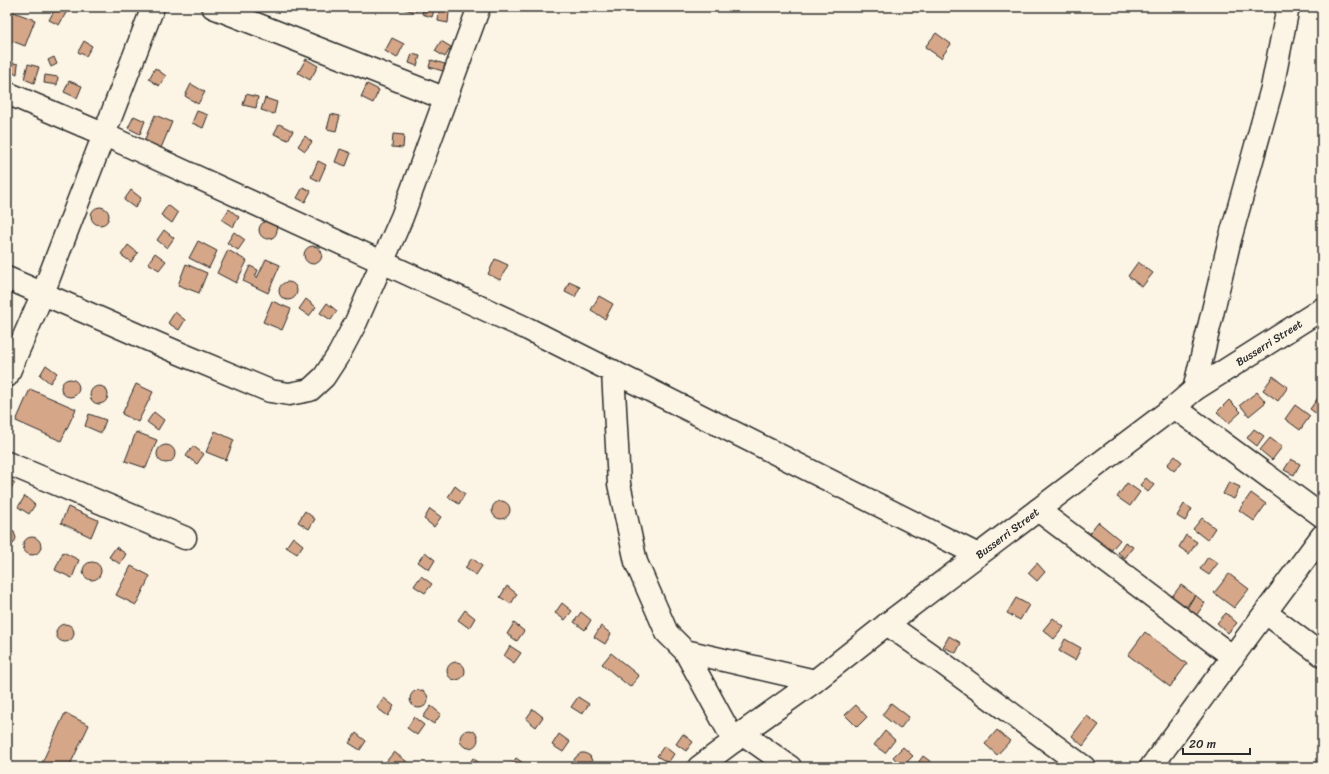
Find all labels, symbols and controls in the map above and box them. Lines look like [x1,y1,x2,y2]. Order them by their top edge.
street label: Busserri Street [1232,315,1306,371]
street label: Busserri Street [971,503,1044,564]
scale bar [1183,730,1250,756]
text: 20 m [1189,733,1216,755]

